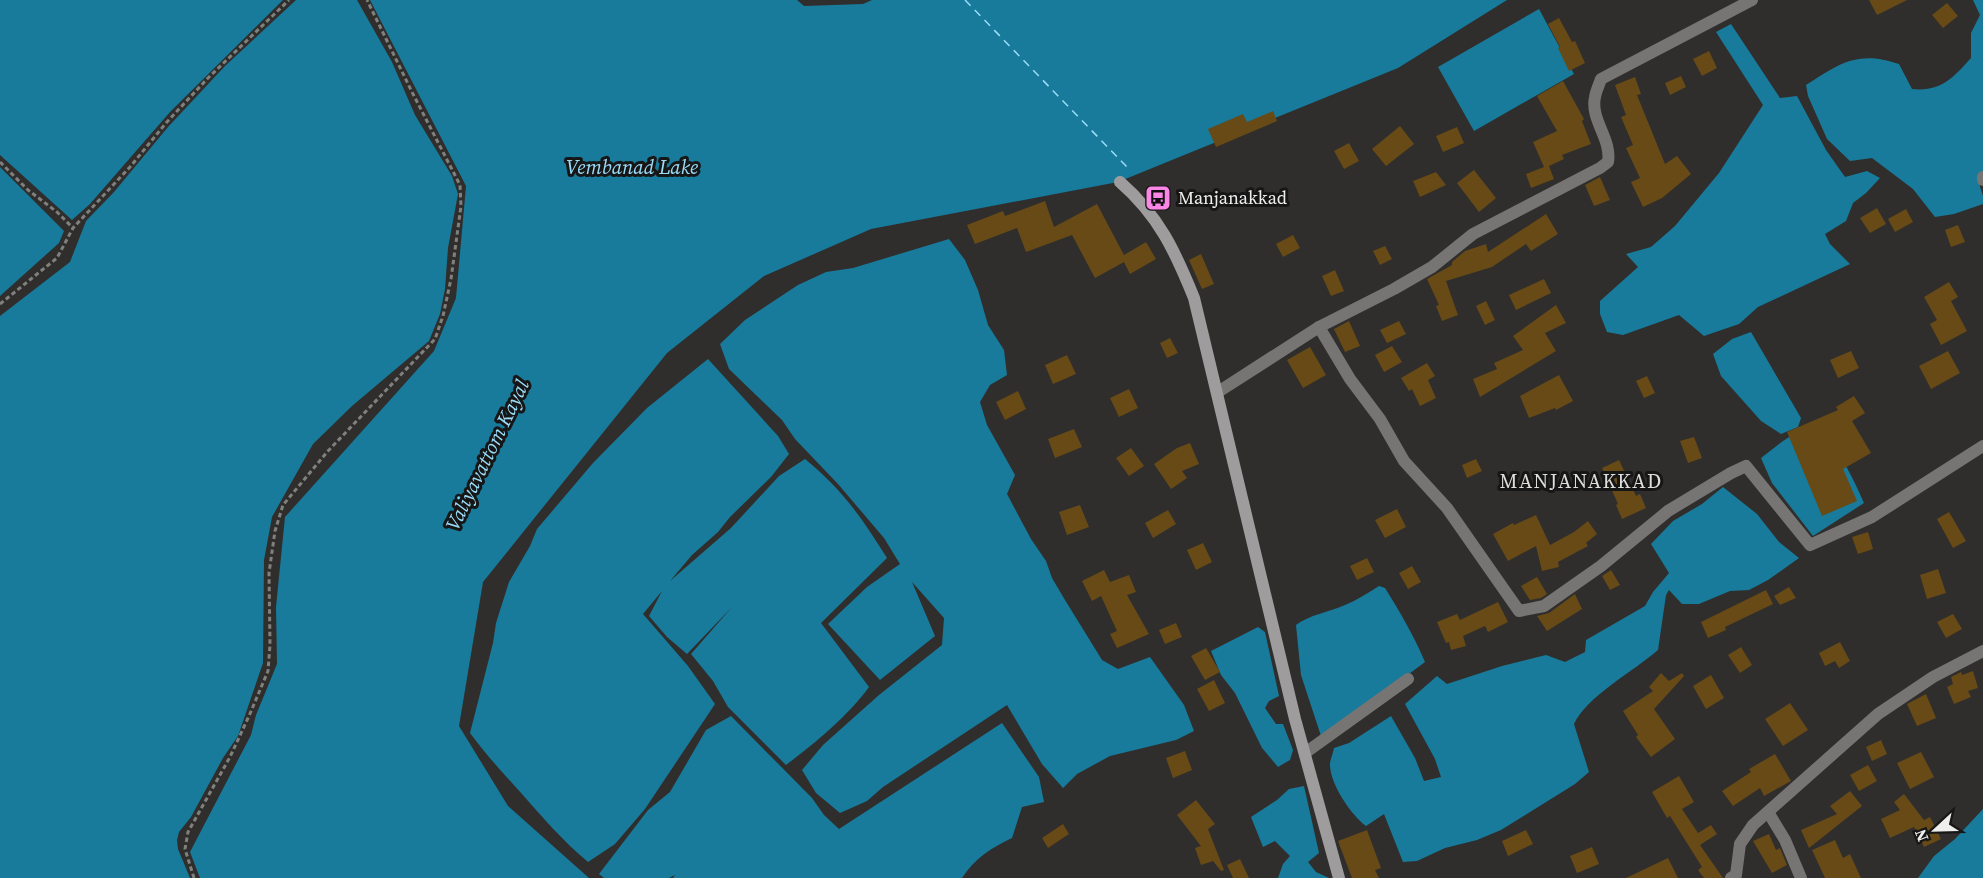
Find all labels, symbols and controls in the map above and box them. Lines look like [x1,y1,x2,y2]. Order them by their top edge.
water label: Vembanad Lake [566,153,698,181]
bus stop icon: Manjanakkad [1143,183,1173,213]
place label: Manjanakkad [1178,185,1287,210]
water label: Valiyavattom Kayal [438,374,536,535]
district label: MANJANAKKAD [1499,467,1663,495]
north arrow [1905,800,1965,860]
text: N [1909,826,1933,845]

